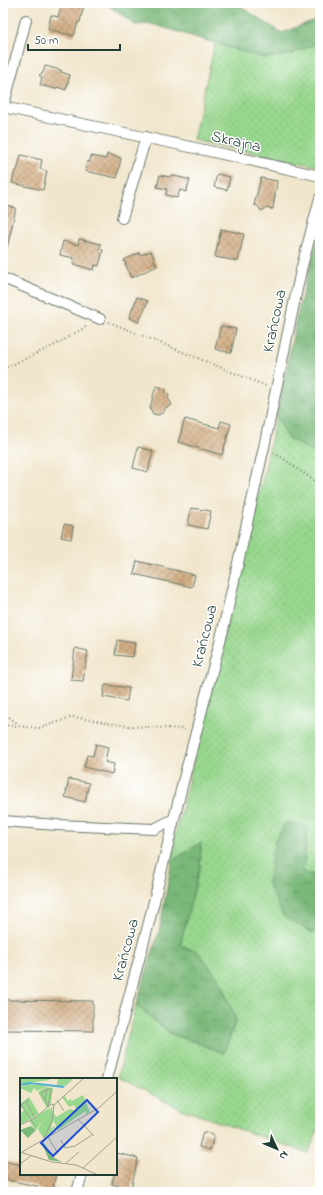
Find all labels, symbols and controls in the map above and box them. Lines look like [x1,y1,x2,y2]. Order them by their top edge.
scale bar [28,26,120,52]
text: 50 m [34,32,58,50]
street label: Skrajna [209,125,263,159]
street label: Krańcowa [257,287,293,355]
street label: Krańcowa [186,602,224,670]
street label: Krańcowa [106,916,146,984]
inset map [20,1078,117,1175]
north arrow [257,1129,297,1169]
text: N [275,1147,292,1163]

